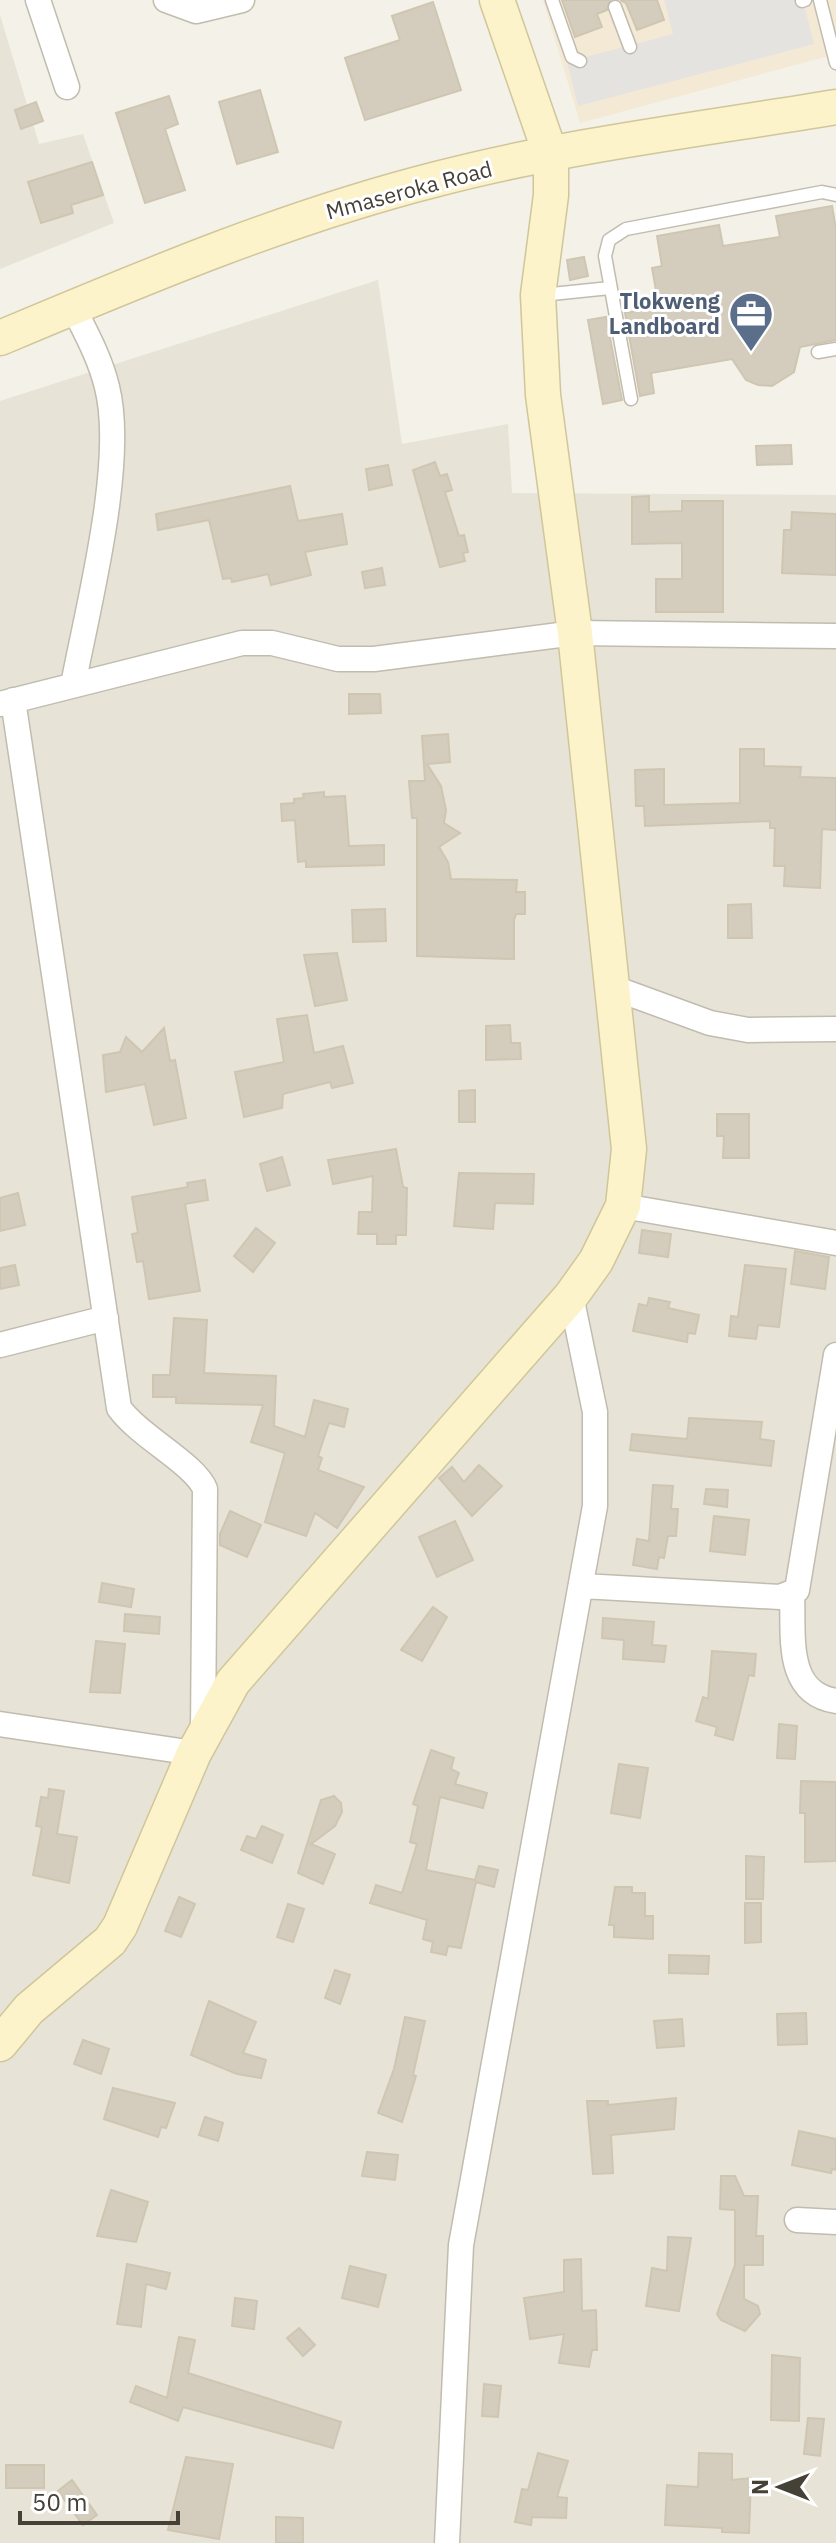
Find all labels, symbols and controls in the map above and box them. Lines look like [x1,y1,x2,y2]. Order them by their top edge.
street label: Mmaseroka Road [323,153,495,226]
place label: Tlokweng Landboard [609,286,721,340]
office icon: Tlokweng Landboard [727,290,775,353]
north arrow [740,2447,820,2527]
scale bar [20,2475,178,2525]
text: N [745,2479,774,2495]
text: 50 m [32,2486,87,2518]

